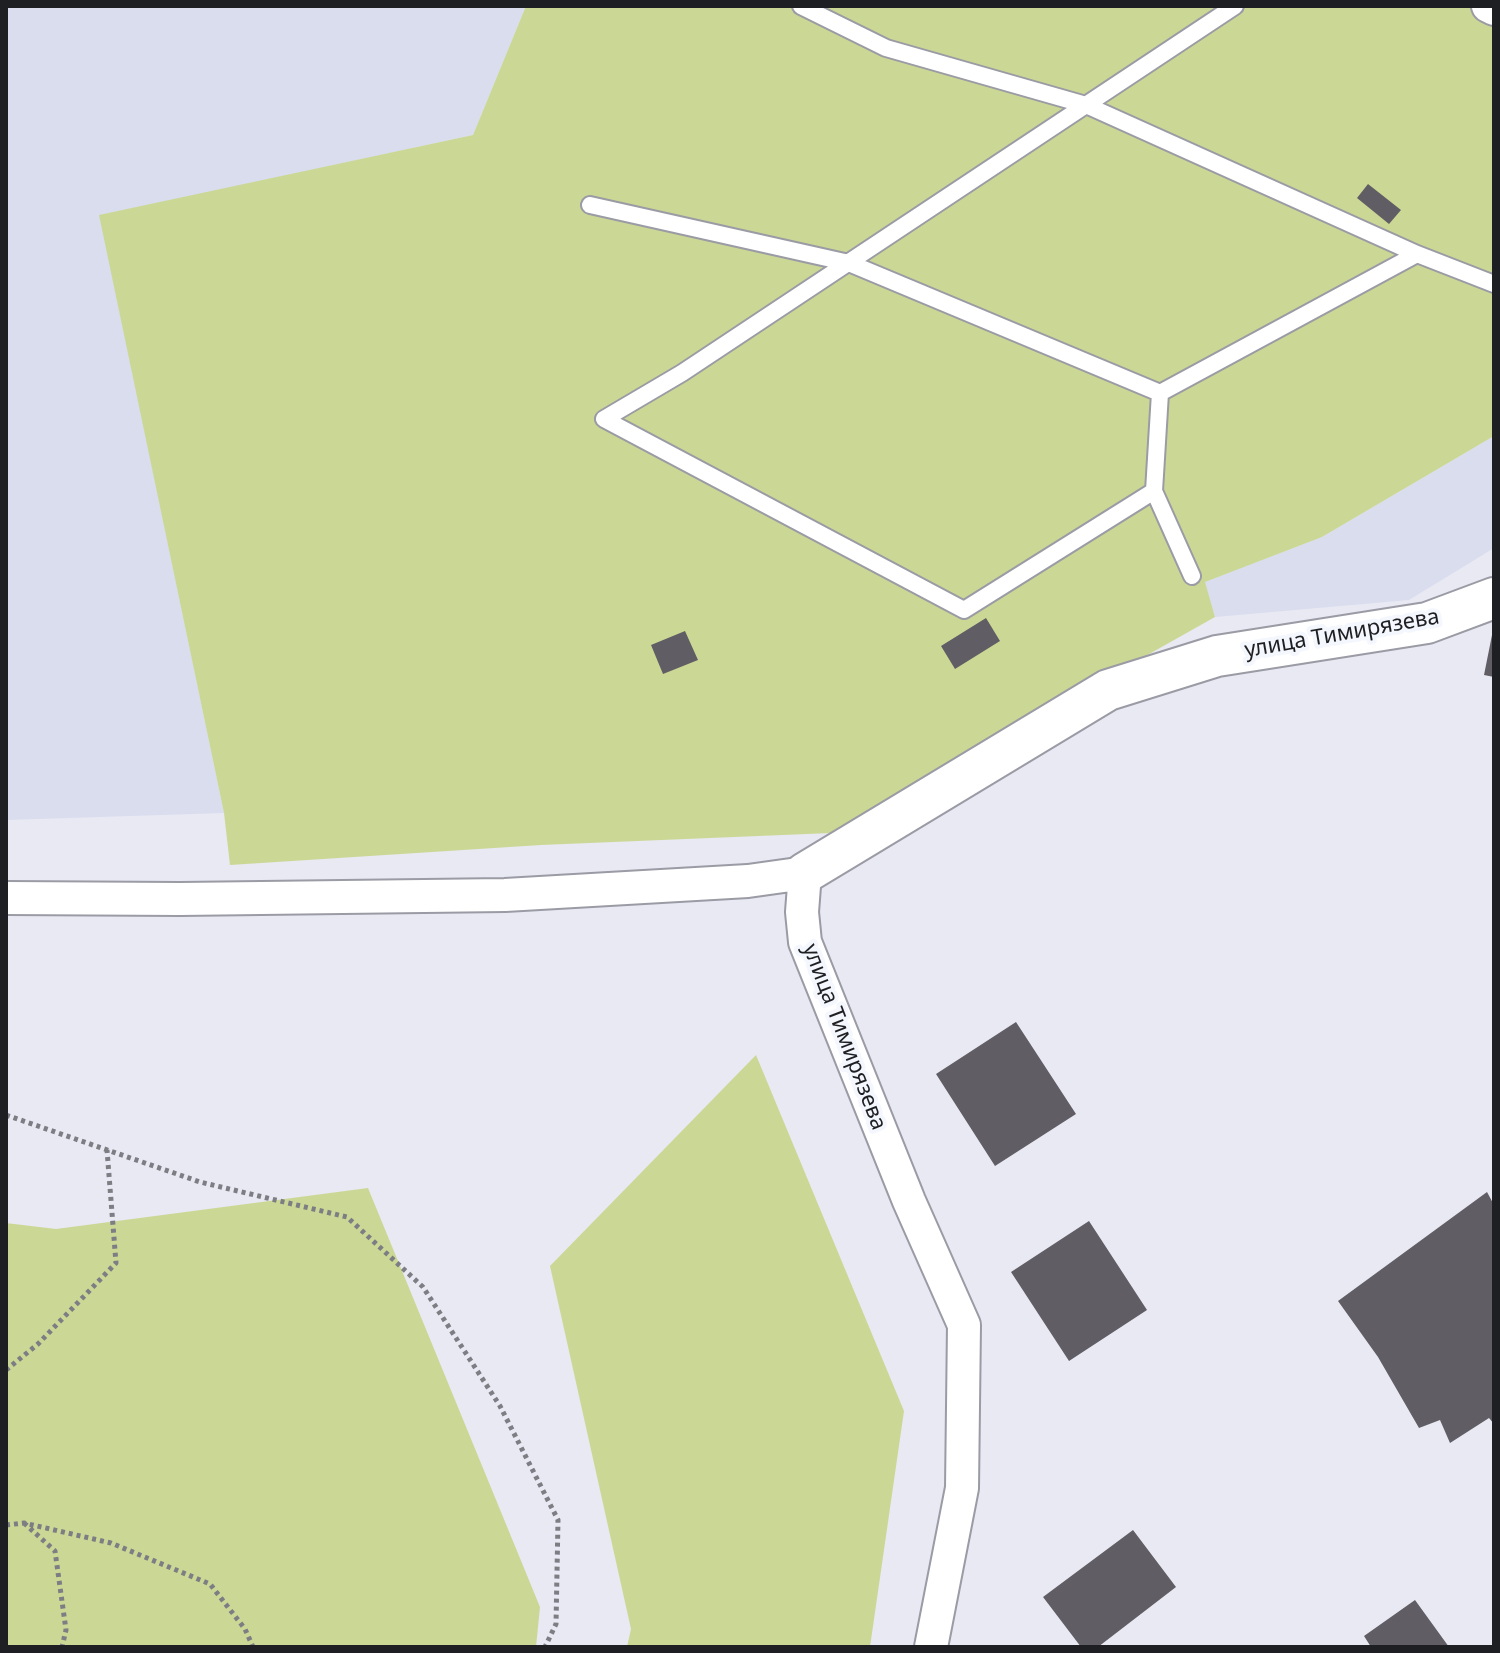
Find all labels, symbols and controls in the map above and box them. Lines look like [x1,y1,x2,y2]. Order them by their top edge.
street label: улица Тимирязева [1243,604,1441,664]
street label: улица Тимирязева [796,940,892,1134]

